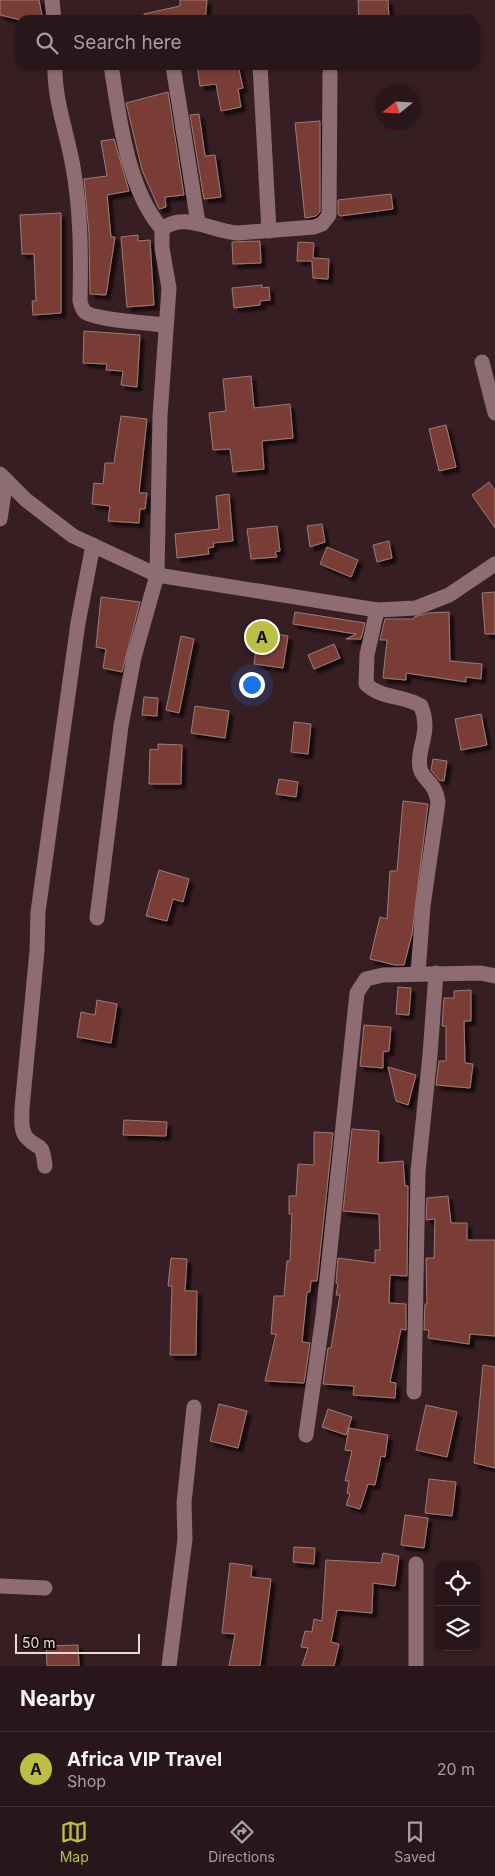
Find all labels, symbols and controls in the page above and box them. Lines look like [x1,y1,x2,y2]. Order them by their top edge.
search box [15,15,480,70]
icon: search [33,29,61,57]
text: Search here [73,31,182,54]
north arrow [375,85,420,130]
pin: A [246,618,278,656]
your location [239,672,265,698]
map controls [435,1561,480,1651]
button: locate [435,1561,480,1606]
button: layers [435,1606,480,1651]
scale bar [15,1631,140,1654]
text: 50 m [22,1634,56,1651]
text: Nearby [20,1686,95,1711]
text: Africa VIP Travel [67,1748,222,1771]
text: A [30,1759,42,1779]
text: 20 m [437,1759,475,1779]
text: Shop [67,1771,106,1791]
tab: Map [60,1818,89,1865]
tab: Directions [208,1818,275,1865]
tab: Saved [394,1818,435,1865]

